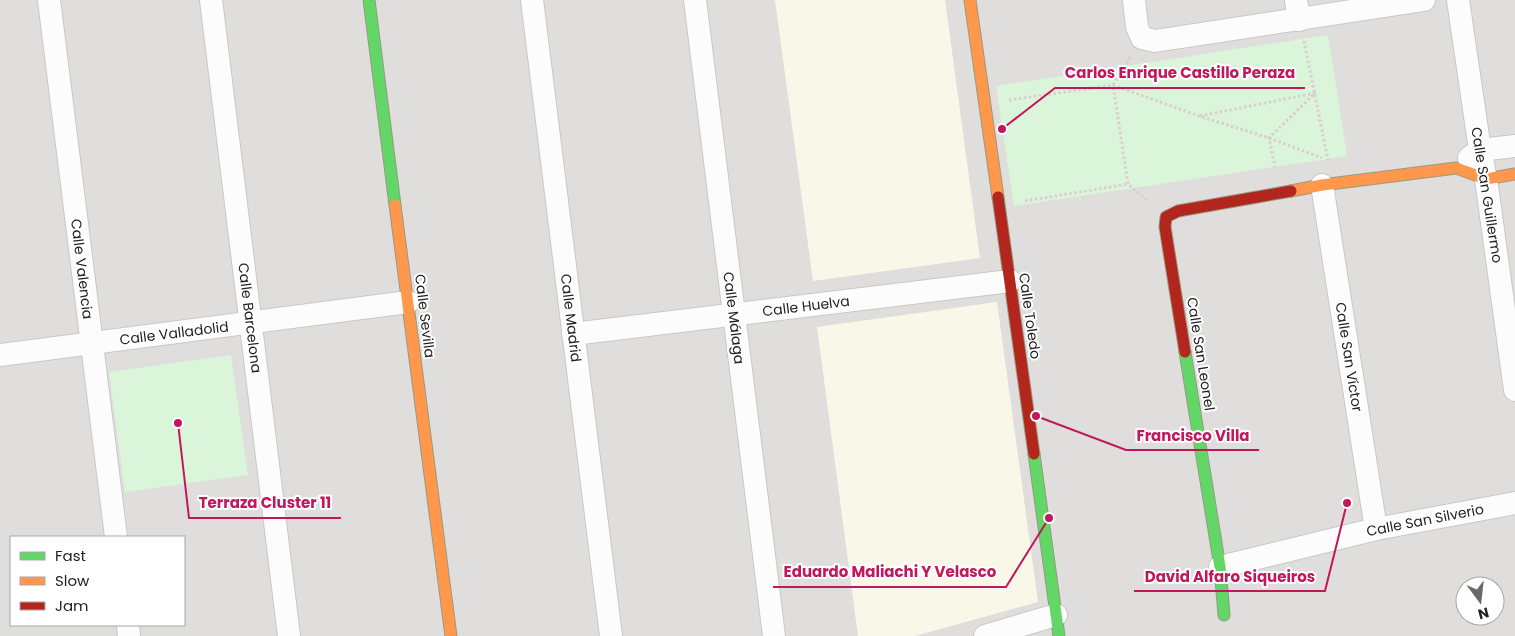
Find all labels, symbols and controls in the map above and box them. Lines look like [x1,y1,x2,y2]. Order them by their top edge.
callout: Carlos Enrique Castillo Peraza [1055,58,1305,88]
text: Carlos Enrique Castillo Peraza [1065,62,1295,83]
street label: Calle San Guillermo [1466,126,1508,264]
street label: Calle Valencia [66,218,98,320]
street label: Calle Barcelona [233,262,267,374]
street label: Calle Málaga [718,271,750,365]
street label: Calle Toledo [1014,272,1046,360]
street label: Calle Sevilla [410,273,440,359]
street label: Calle Madrid [556,273,586,363]
street label: Calle Huelva [761,291,851,321]
street label: Calle San Leonel [1182,296,1220,412]
street label: Calle San Víctor [1330,301,1368,413]
street label: Calle Valladolid [118,316,230,350]
callout: Francisco Villa [1126,420,1259,450]
text: Francisco Villa [1136,425,1250,446]
callout: Terraza Cluster 11 [189,488,341,518]
text: Terraza Cluster 11 [199,492,331,513]
street label: Calle San Silverio [1365,499,1485,541]
legend [10,536,185,626]
text: Fast [55,545,86,566]
callout: Eduardo Maliachi Y Velasco [773,557,1006,587]
text: Eduardo Maliachi Y Velasco [784,561,997,582]
callout: David Alfaro Siqueiros [1134,561,1325,591]
text: David Alfaro Siqueiros [1145,566,1315,587]
text: Slow [55,570,90,591]
north arrow [1455,576,1505,626]
text: Jam [55,595,89,616]
text: N [1476,603,1491,625]

